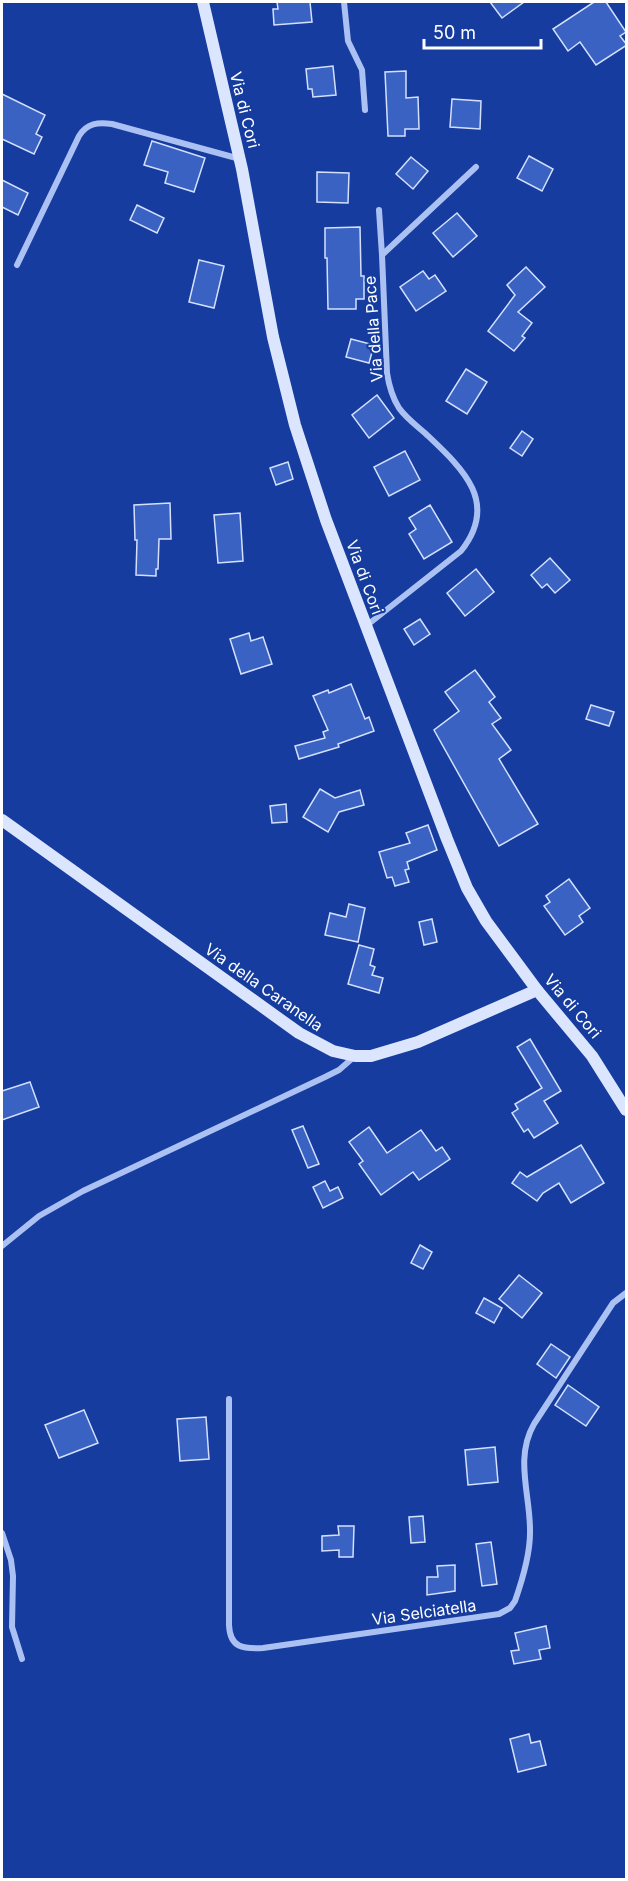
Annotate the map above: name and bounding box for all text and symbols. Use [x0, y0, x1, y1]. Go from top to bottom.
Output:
scale bar [424, 12, 541, 50]
text: 50 m [433, 22, 476, 43]
street label: Via di Cori [226, 70, 264, 150]
street label: Via della Pace [359, 275, 387, 383]
street label: Via di Cori [342, 537, 388, 617]
street label: Via della Caranella [201, 939, 327, 1035]
street label: Via di Cori [540, 970, 606, 1042]
street label: Via Selciatella [371, 1595, 477, 1629]

